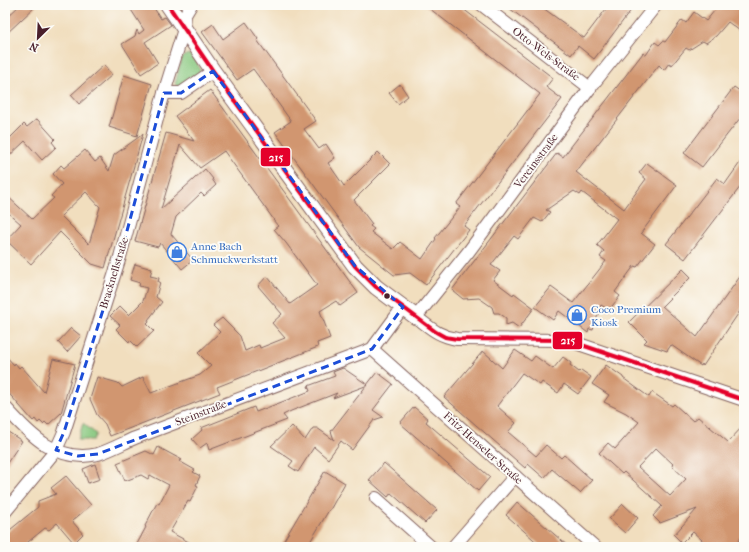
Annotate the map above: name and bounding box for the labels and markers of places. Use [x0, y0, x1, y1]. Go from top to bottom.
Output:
place label: Anne Bach Schmuckwerkstatt [190, 240, 278, 266]
shop icon: Anne Bach Schmuckwerkstatt [166, 241, 188, 263]
unlabelled marker [382, 291, 392, 301]
place label: Coco Premium Kiosk [591, 303, 662, 329]
shop icon: Coco Premium Kiosk [566, 304, 588, 326]

